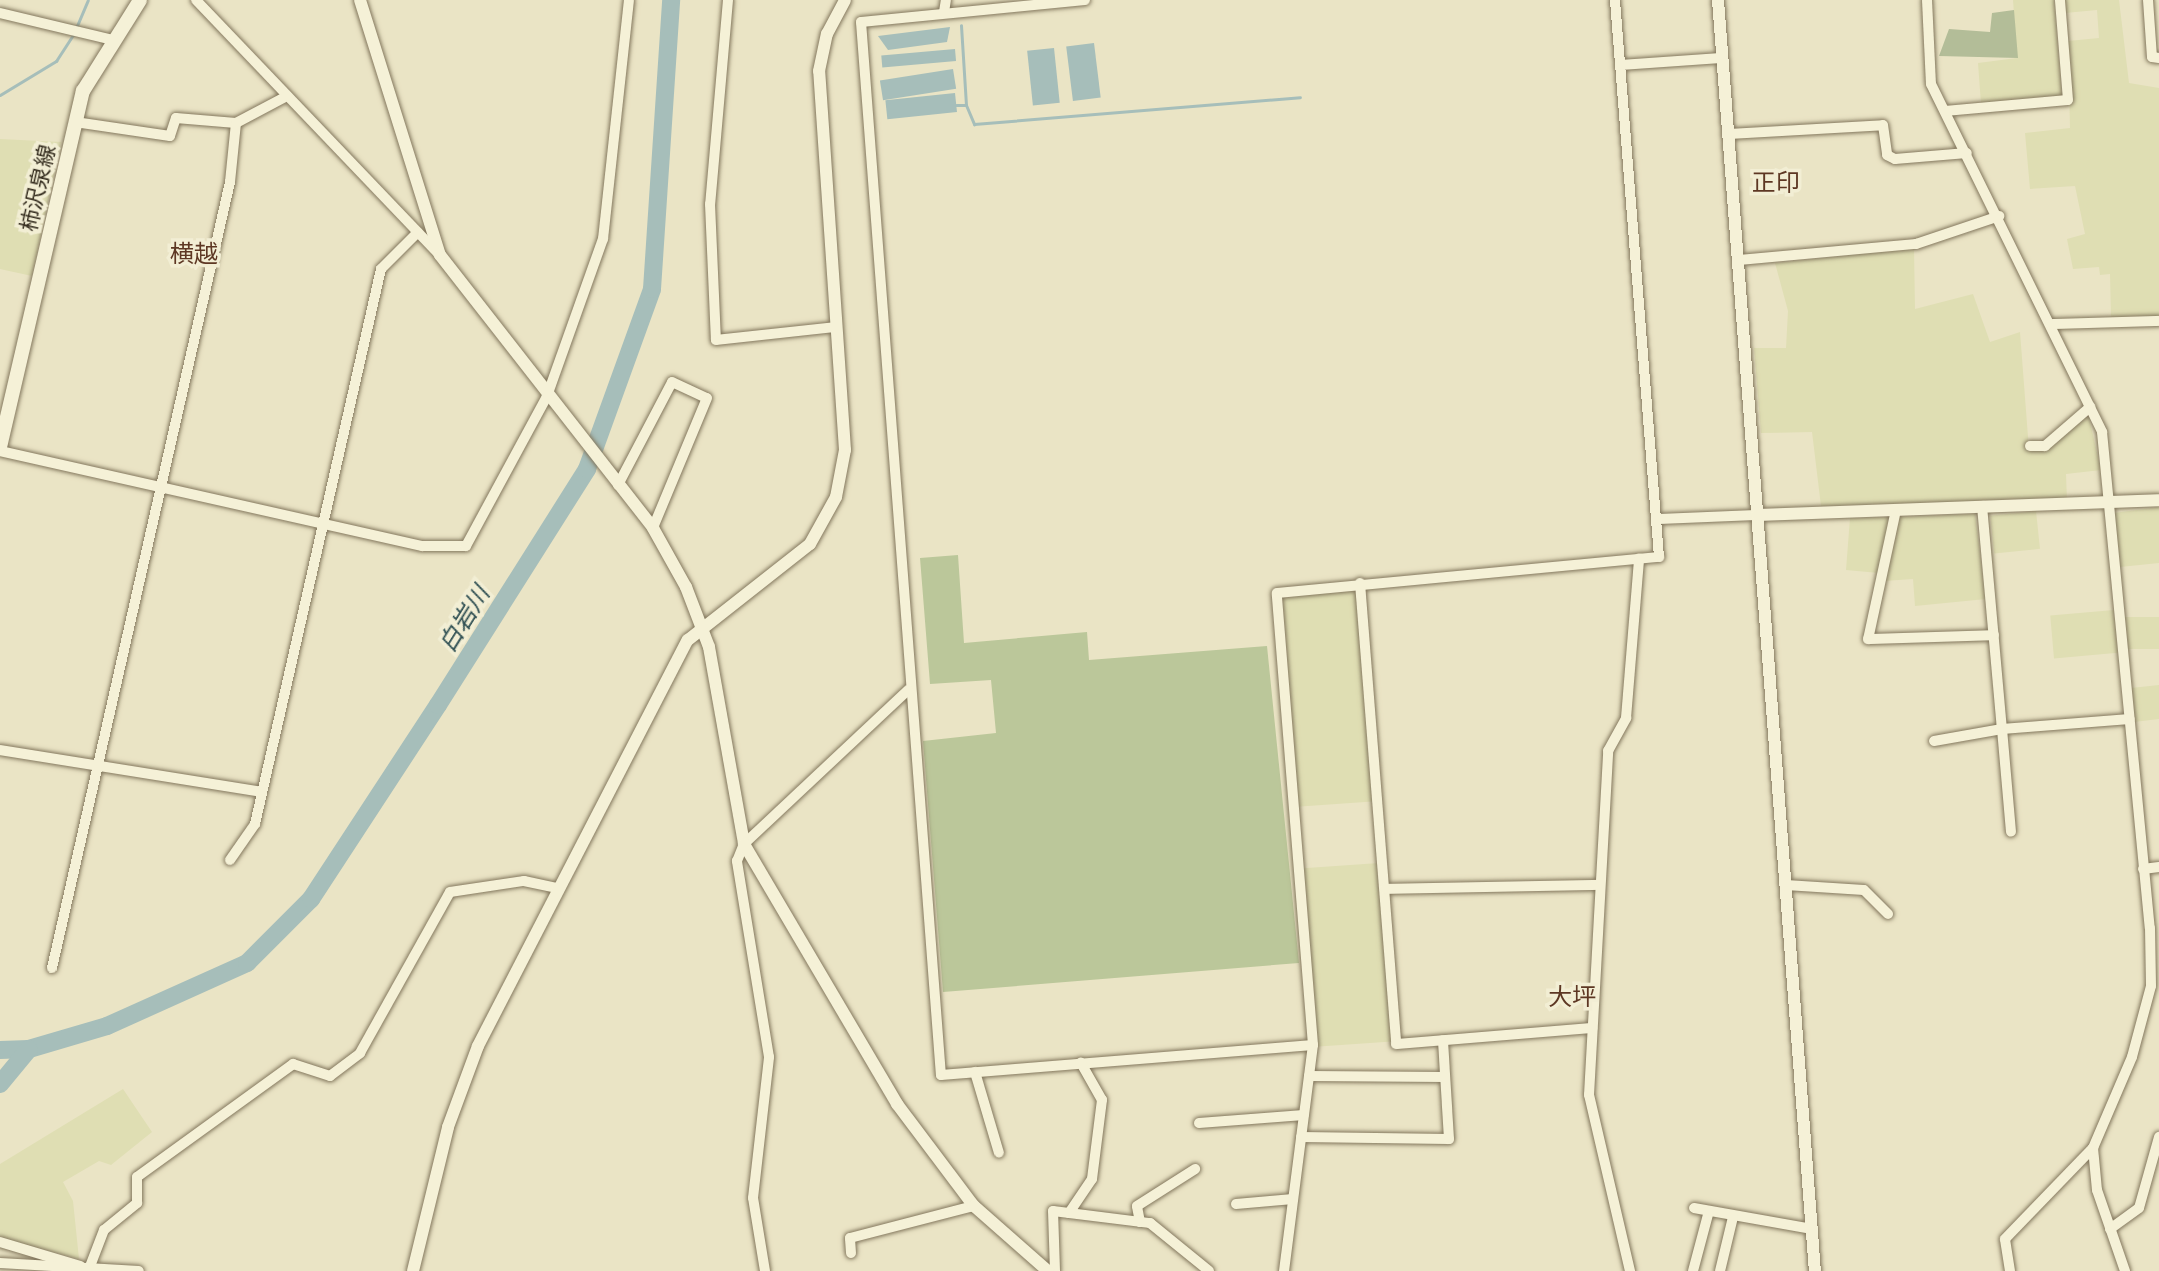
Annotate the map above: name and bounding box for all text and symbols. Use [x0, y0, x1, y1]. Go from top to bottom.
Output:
street label: 柿沢泉線 [14, 142, 60, 234]
district label: 正印 [1752, 169, 1800, 197]
district label: 横越 [170, 240, 218, 268]
water label: 白岩川 [433, 581, 495, 657]
district label: 大坪 [1548, 983, 1596, 1011]

